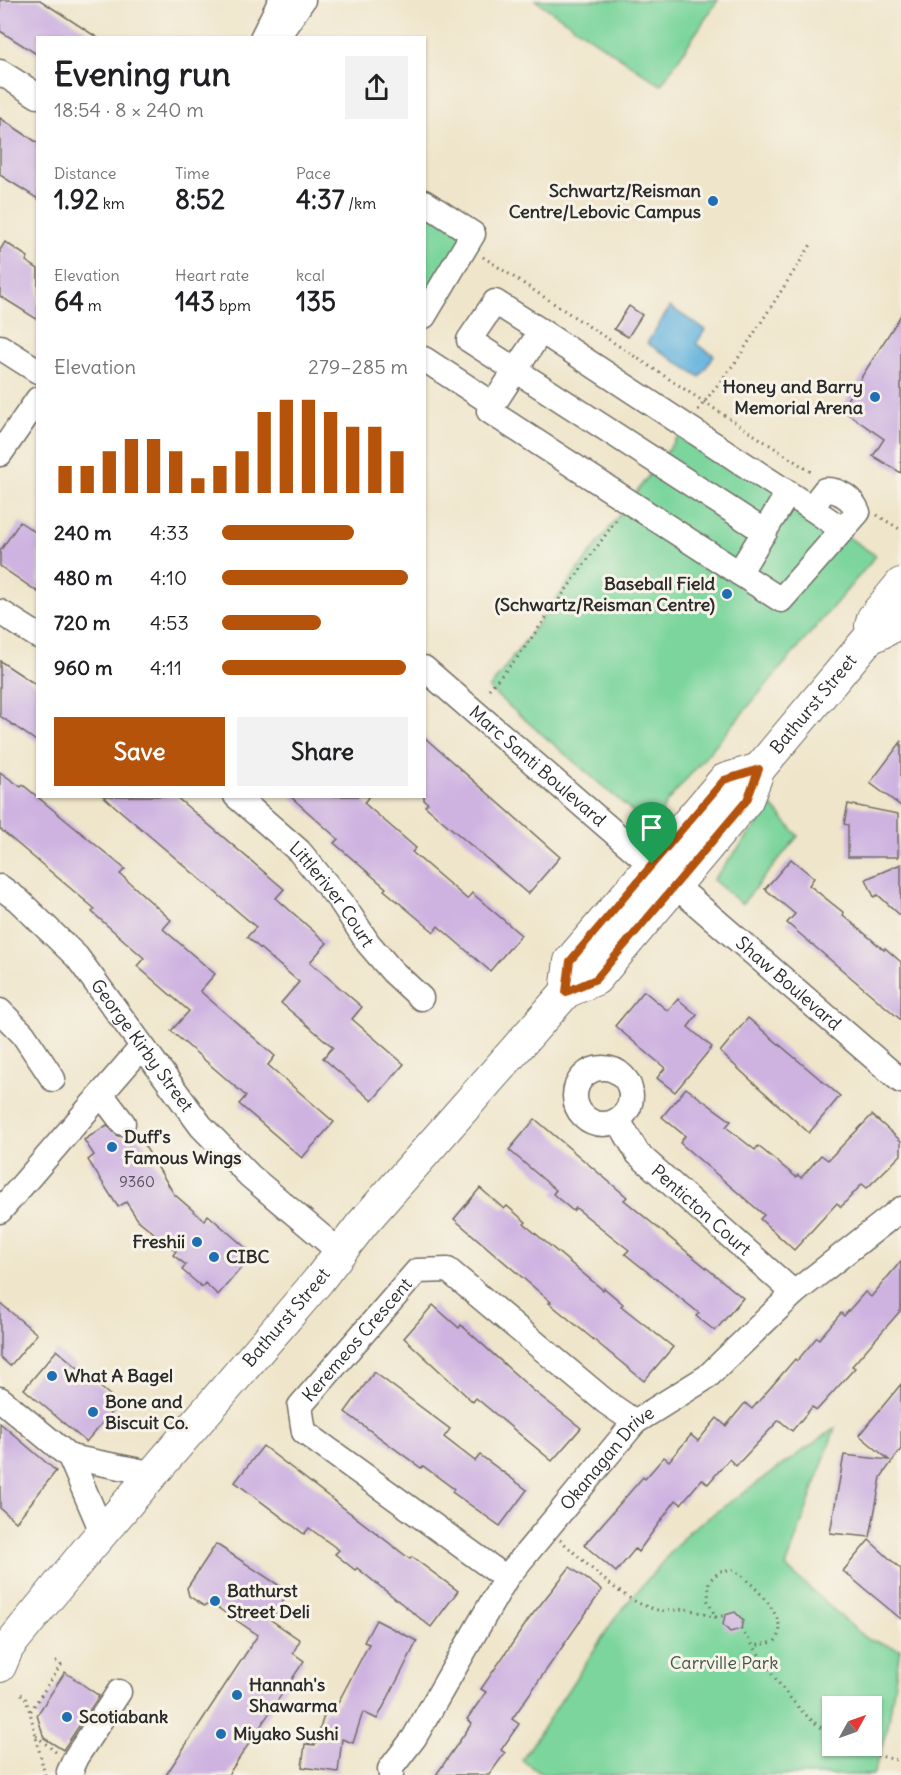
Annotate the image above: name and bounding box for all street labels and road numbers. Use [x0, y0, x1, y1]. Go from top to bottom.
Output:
street label: Bathurst Street [765, 649, 861, 758]
street label: Marc Santi Boulevard [465, 700, 611, 831]
street label: Littleriver Court [285, 836, 380, 951]
street label: Shaw Boulevard [731, 931, 846, 1035]
street label: George Kirby Street [86, 974, 199, 1116]
street label: Penticton Court [647, 1159, 756, 1260]
street label: Bathurst Street [237, 1263, 335, 1371]
street label: Keremeos Crescent [297, 1273, 417, 1406]
street label: Okanagan Drive [555, 1401, 658, 1515]

